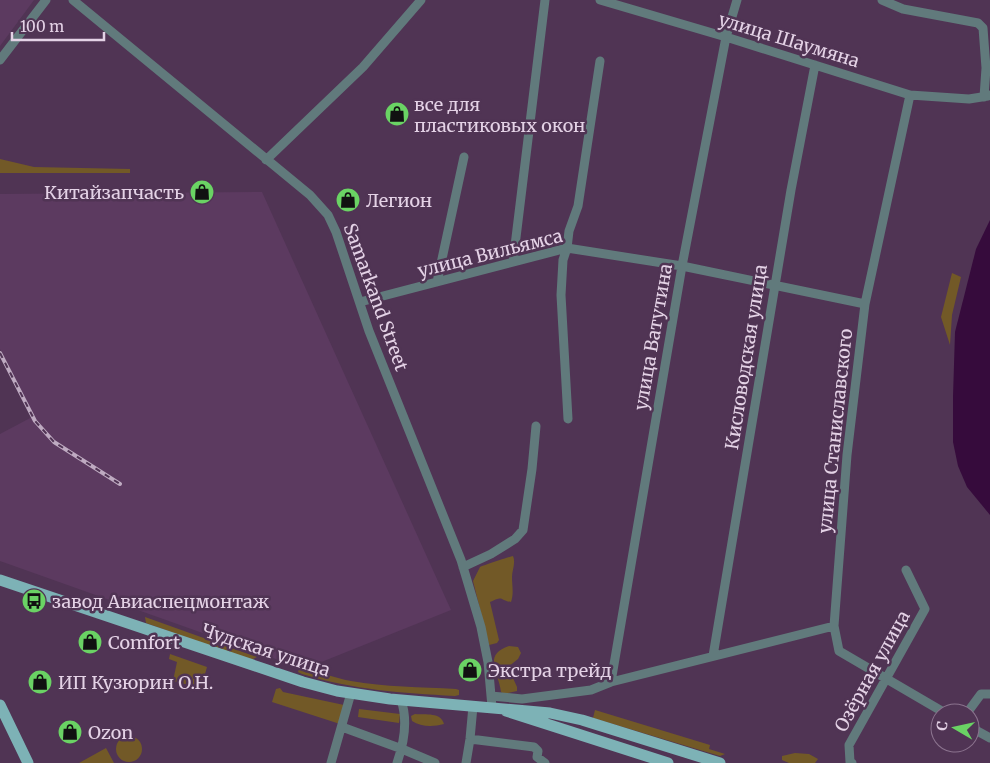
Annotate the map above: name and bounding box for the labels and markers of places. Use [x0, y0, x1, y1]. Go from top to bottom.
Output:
place label: все для пластиковых окон [414, 93, 585, 137]
shop icon: все для пластиковых окон [384, 101, 410, 127]
shop icon: Китайзапчасть [189, 179, 215, 205]
place label: Китайзапчасть [44, 181, 184, 204]
shop icon: Легион [335, 187, 361, 213]
place label: Легион [366, 189, 432, 212]
bus stop icon: завод Авиаспецмонтаж [21, 588, 47, 614]
place label: завод Авиаспецмонтаж [52, 590, 270, 613]
shop icon: Comfort [77, 629, 103, 655]
place label: Comfort [108, 631, 180, 654]
shop icon: Экстра трейд [457, 657, 483, 683]
place label: Экстра трейд [488, 659, 612, 682]
shop icon: ИП Кузюрин О.Н. [27, 669, 53, 695]
place label: ИП Кузюрин О.Н. [58, 671, 213, 694]
shop icon: Ozon [57, 719, 83, 745]
place label: Ozon [88, 721, 133, 744]

